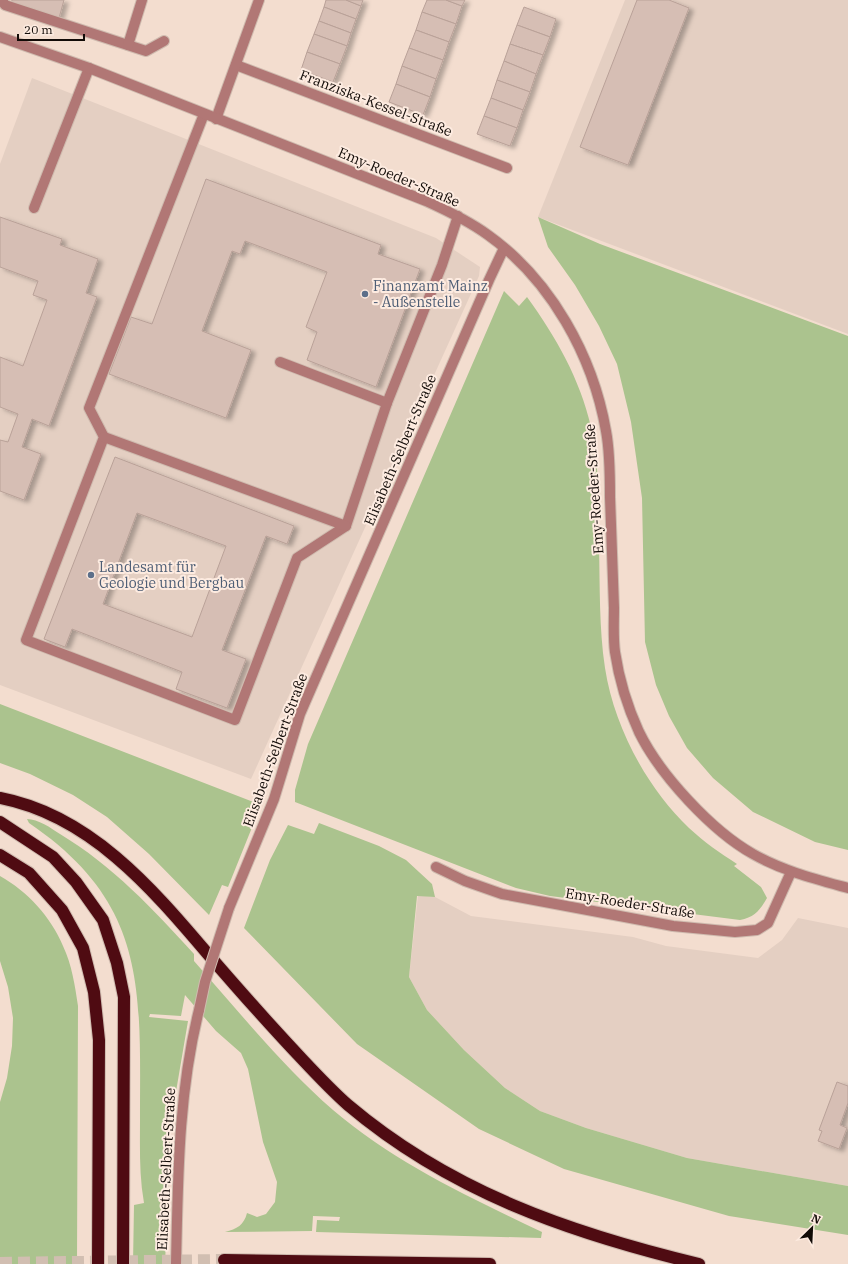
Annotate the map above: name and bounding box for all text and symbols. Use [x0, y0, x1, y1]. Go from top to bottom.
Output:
scale bar [18, 16, 84, 42]
text: 20 m [24, 22, 53, 37]
street label: Franziska-Kessel-Straße [297, 66, 455, 140]
street label: Emy-Roeder-Straße [335, 143, 463, 211]
place label: Finanzamt Mainz - Außenstelle [373, 277, 488, 311]
marker: Finanzamt Mainz - Außenstelle [360, 289, 370, 299]
street label: Elisabeth-Selbert-Straße [360, 372, 440, 528]
street label: Emy-Roeder-Straße [580, 423, 608, 555]
place label: Landesamt für Geologie und Bergbau [99, 558, 245, 592]
marker: Landesamt für Geologie und Bergbau [86, 570, 96, 580]
street label: Elisabeth-Selbert-Straße [239, 671, 311, 829]
street label: Emy-Roeder-Straße [564, 884, 696, 922]
street label: Elisabeth-Selbert-Straße [153, 1087, 179, 1251]
north arrow [792, 1208, 832, 1248]
text: N [809, 1211, 823, 1227]

